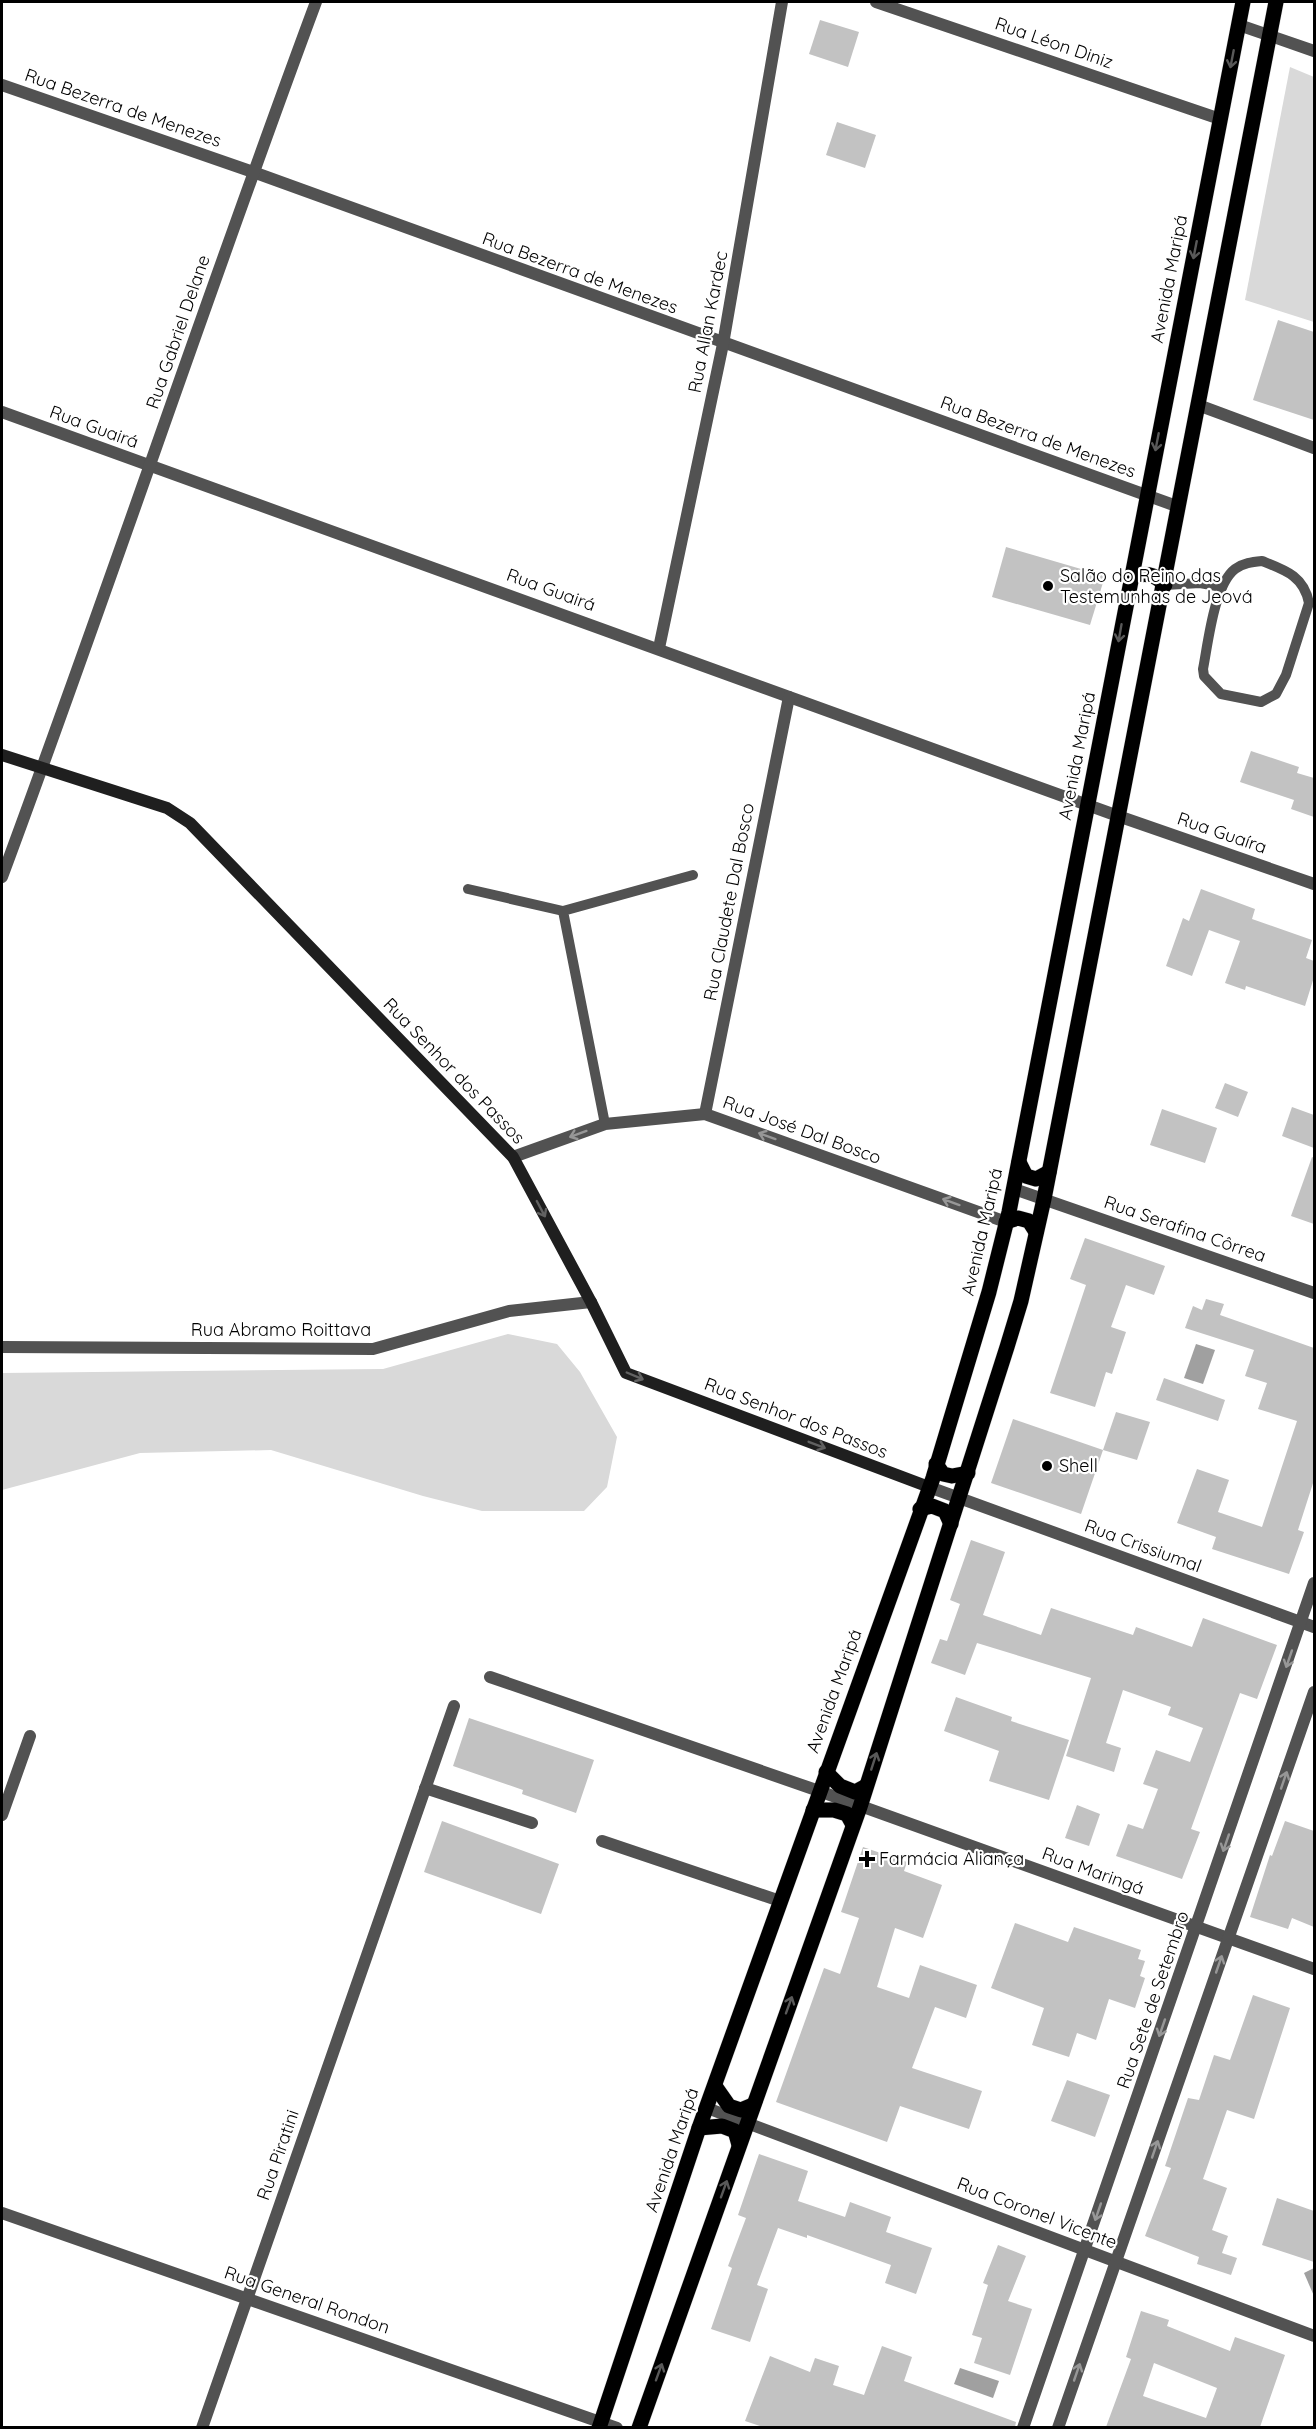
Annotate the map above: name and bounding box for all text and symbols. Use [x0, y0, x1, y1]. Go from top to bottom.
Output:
street label: Rua Léon Diniz [992, 12, 1116, 74]
one-way arrow [1226, 49, 1237, 68]
street label: Rua Bezerra de Menezes [22, 63, 225, 152]
street label: Avenida Maripá [1145, 213, 1192, 345]
street label: Rua Bezerra de Menezes [479, 226, 681, 319]
one-way arrow [1189, 240, 1200, 260]
street label: Rua Allan Kardec [682, 249, 733, 395]
street label: Rua Gabriel Delane [140, 252, 215, 412]
street label: Rua Bezerra de Menezes [937, 390, 1139, 483]
street label: Rua Guairá [47, 400, 142, 453]
one-way arrow [1151, 431, 1162, 451]
street label: Rua Guairá [504, 563, 599, 616]
place label: Salão do Reino das Testemunhas de Jeová [1060, 564, 1253, 608]
marker: Salão do Reino das Testemunhas de Jeová [1041, 579, 1055, 593]
one-way arrow [1114, 623, 1125, 642]
street label: Avenida Maripá [1053, 690, 1100, 822]
street label: Rua Claudete Dal Bosco [698, 801, 759, 1003]
street label: Rua Guaíra [1174, 807, 1270, 859]
street label: Rua Senhor dos Passos [379, 993, 530, 1149]
street label: Rua José Dal Bosco [720, 1090, 884, 1169]
one-way arrow [570, 1129, 588, 1140]
one-way arrow [758, 1130, 777, 1141]
street label: Avenida Maripá [956, 1166, 1007, 1298]
street label: Rua Serafina Côrrea [1101, 1190, 1269, 1267]
one-way arrow [942, 1195, 961, 1206]
one-way arrow [536, 1199, 547, 1217]
street label: Rua Abramo Roittava [191, 1318, 371, 1341]
one-way arrow [626, 1371, 644, 1382]
street label: Rua Senhor dos Passos [701, 1372, 891, 1463]
one-way arrow [808, 1440, 826, 1451]
place label: Shell [1059, 1454, 1098, 1477]
marker: Shell [1040, 1459, 1054, 1473]
street label: Rua Crissiumal [1081, 1514, 1205, 1577]
street label: Avenida Maripá [800, 1626, 867, 1756]
one-way arrow [1282, 1649, 1293, 1668]
one-way arrow [870, 1752, 881, 1771]
one-way arrow [1279, 1771, 1290, 1790]
one-way arrow [1219, 1833, 1230, 1852]
street label: Rua Maringá [1039, 1841, 1147, 1900]
place label: Farmácia Aliança [879, 1847, 1024, 1870]
marker: Farmácia Aliança [860, 1852, 874, 1866]
street label: Rua Sete de Setembro [1111, 1908, 1194, 2092]
one-way arrow [1215, 1956, 1226, 1974]
one-way arrow [785, 1996, 796, 2015]
one-way arrow [1156, 2018, 1167, 2036]
street label: Avenida Maripá [639, 2085, 704, 2215]
street label: Rua Piratini [251, 2106, 304, 2203]
one-way arrow [1151, 2140, 1162, 2158]
street label: Rua Coronel Vicente [954, 2171, 1120, 2254]
one-way arrow [719, 2180, 730, 2198]
one-way arrow [1091, 2202, 1102, 2221]
street label: Rua General Rondon [221, 2260, 393, 2339]
one-way arrow [654, 2363, 665, 2382]
one-way arrow [1073, 2363, 1084, 2382]

